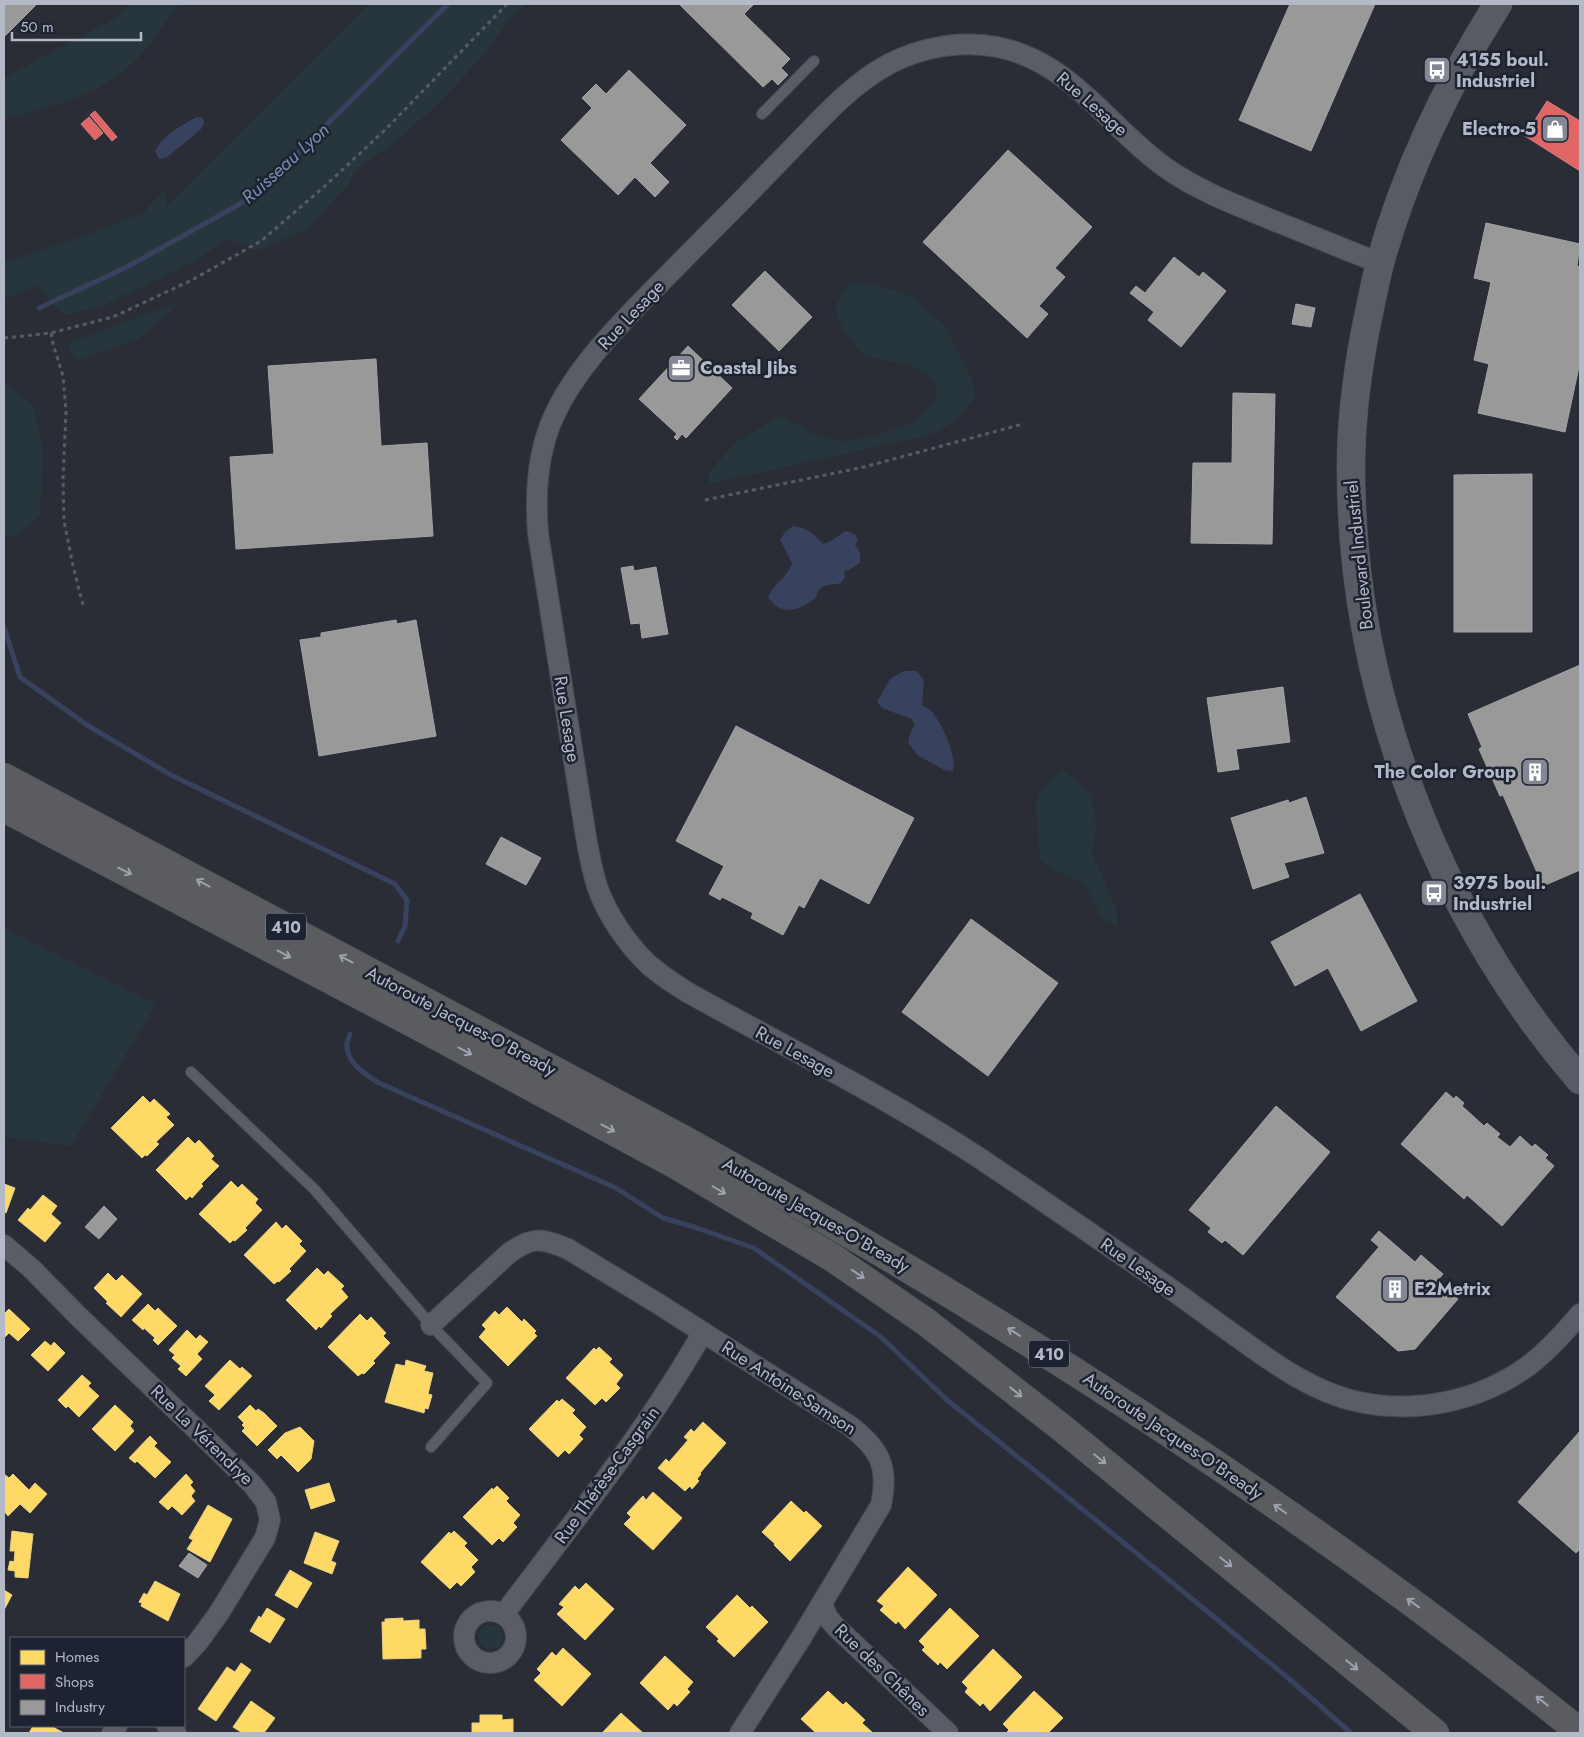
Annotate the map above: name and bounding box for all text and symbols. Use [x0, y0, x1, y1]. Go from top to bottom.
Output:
scale bar [12, 10, 141, 42]
text: 50 m [20, 16, 54, 38]
place label: 4155 boul. Industriel [1456, 47, 1549, 94]
bus stop icon: 4155 boul. Industriel [1422, 55, 1452, 85]
street label: Rue Lesage [1051, 66, 1133, 142]
shop icon: Electro-5 [1540, 114, 1570, 144]
place label: Electro-5 [1462, 116, 1536, 142]
water label: Ruisseau Lyon [235, 117, 335, 210]
street label: Rue Lesage [592, 274, 670, 356]
office icon: Coastal Jibs [666, 353, 696, 383]
place label: Coastal Jibs [700, 355, 797, 381]
street label: Boulevard Industriel [1338, 479, 1380, 631]
street label: Rue Lesage [547, 674, 587, 764]
building icon: The Color Group [1520, 757, 1550, 787]
place label: The Color Group [1375, 759, 1516, 785]
one-way arrow [117, 866, 132, 876]
place label: 3975 boul. Industriel [1453, 870, 1546, 917]
one-way arrow [195, 878, 210, 888]
bus stop icon: 3975 boul. Industriel [1419, 878, 1449, 908]
road number: 410 [266, 914, 306, 940]
one-way arrow [276, 950, 291, 960]
one-way arrow [339, 954, 354, 963]
street label: Autoroute Jacques-O'Bready [361, 960, 561, 1082]
street label: Rue Lesage [751, 1020, 839, 1084]
one-way arrow [458, 1046, 473, 1056]
one-way arrow [601, 1124, 615, 1134]
street label: Autoroute Jacques-O'Bready [718, 1151, 914, 1279]
one-way arrow [711, 1185, 725, 1195]
street label: Rue Lesage [1095, 1231, 1181, 1303]
one-way arrow [850, 1269, 864, 1279]
building icon: E2Metrix [1380, 1274, 1410, 1304]
place label: E2Metrix [1414, 1276, 1491, 1302]
one-way arrow [1007, 1327, 1021, 1337]
street label: Rue Antoine-Samson [717, 1335, 861, 1441]
road number: 410 [1029, 1340, 1069, 1368]
street label: Autoroute Jacques-O'Bready [1078, 1366, 1268, 1506]
street label: Rue La Vérendrye [145, 1379, 259, 1491]
one-way arrow [1009, 1386, 1022, 1397]
street label: Rue Thérèse-Casgrain [548, 1401, 666, 1549]
one-way arrow [1093, 1453, 1106, 1464]
one-way arrow [1273, 1504, 1287, 1514]
one-way arrow [1219, 1556, 1232, 1567]
one-way arrow [1406, 1598, 1420, 1608]
street label: Rue des Chênes [829, 1618, 935, 1722]
legend [10, 1637, 185, 1727]
text: Homes [55, 1646, 99, 1668]
one-way arrow [1345, 1659, 1358, 1670]
text: Shops [55, 1671, 94, 1693]
text: Industry [55, 1696, 105, 1718]
one-way arrow [1536, 1696, 1549, 1707]

